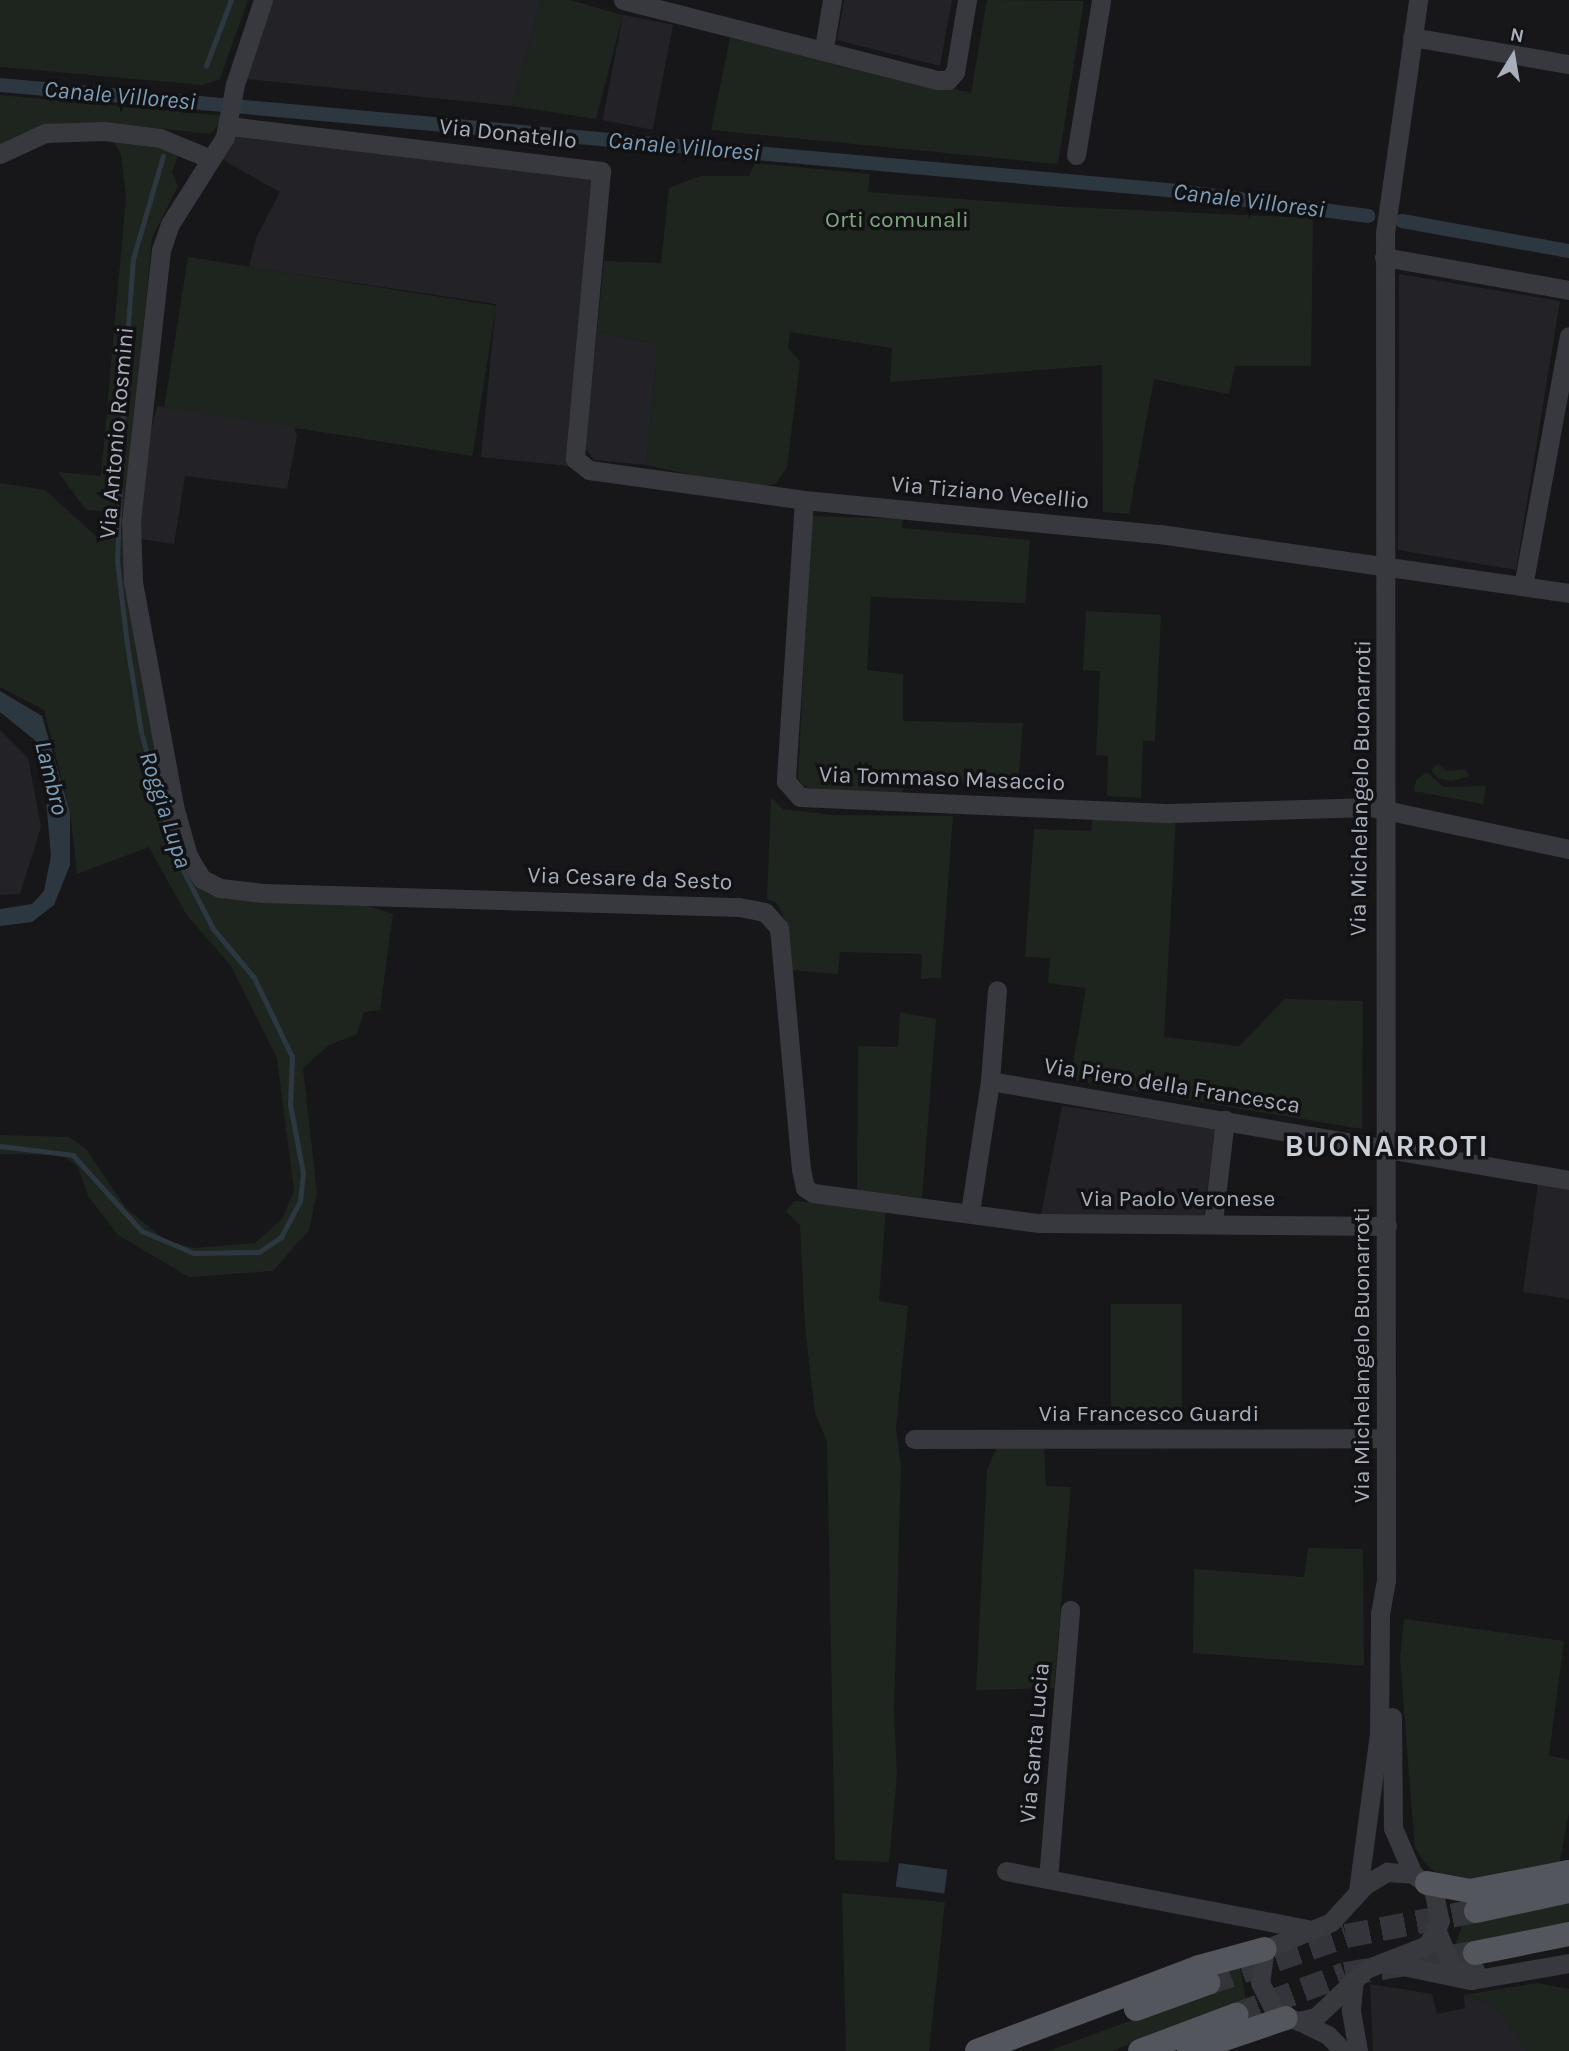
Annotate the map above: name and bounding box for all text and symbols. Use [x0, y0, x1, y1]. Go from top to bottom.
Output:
north arrow [1478, 21, 1548, 91]
text: N [1508, 23, 1526, 47]
water label: Canale Villoresi [43, 75, 197, 117]
street label: Via Donatello [438, 113, 578, 155]
water label: Canale Villoresi [607, 126, 761, 168]
water label: Canale Villoresi [1172, 177, 1326, 225]
park label: Orti comunali [825, 206, 969, 234]
street label: Via Antonio Rosmini [94, 326, 140, 540]
street label: Via Tiziano Vecellio [890, 471, 1090, 515]
street label: Via Michelangelo Buonarroti [1345, 640, 1377, 936]
water label: Lambro [28, 738, 74, 818]
water label: Roggia Lupa [133, 748, 197, 872]
street label: Via Tommaso Masaccio [819, 761, 1065, 797]
street label: Via Cesare da Sesto [527, 862, 733, 896]
street label: Via Piero della Francesca [1042, 1052, 1302, 1120]
district label: BUONARROTI [1286, 1128, 1488, 1164]
street label: Via Paolo Veronese [1081, 1185, 1275, 1213]
street label: Via Michelangelo Buonarroti [1348, 1207, 1376, 1503]
street label: Via Francesco Guardi [1039, 1400, 1259, 1428]
street label: Via Santa Lucia [1014, 1662, 1056, 1824]

